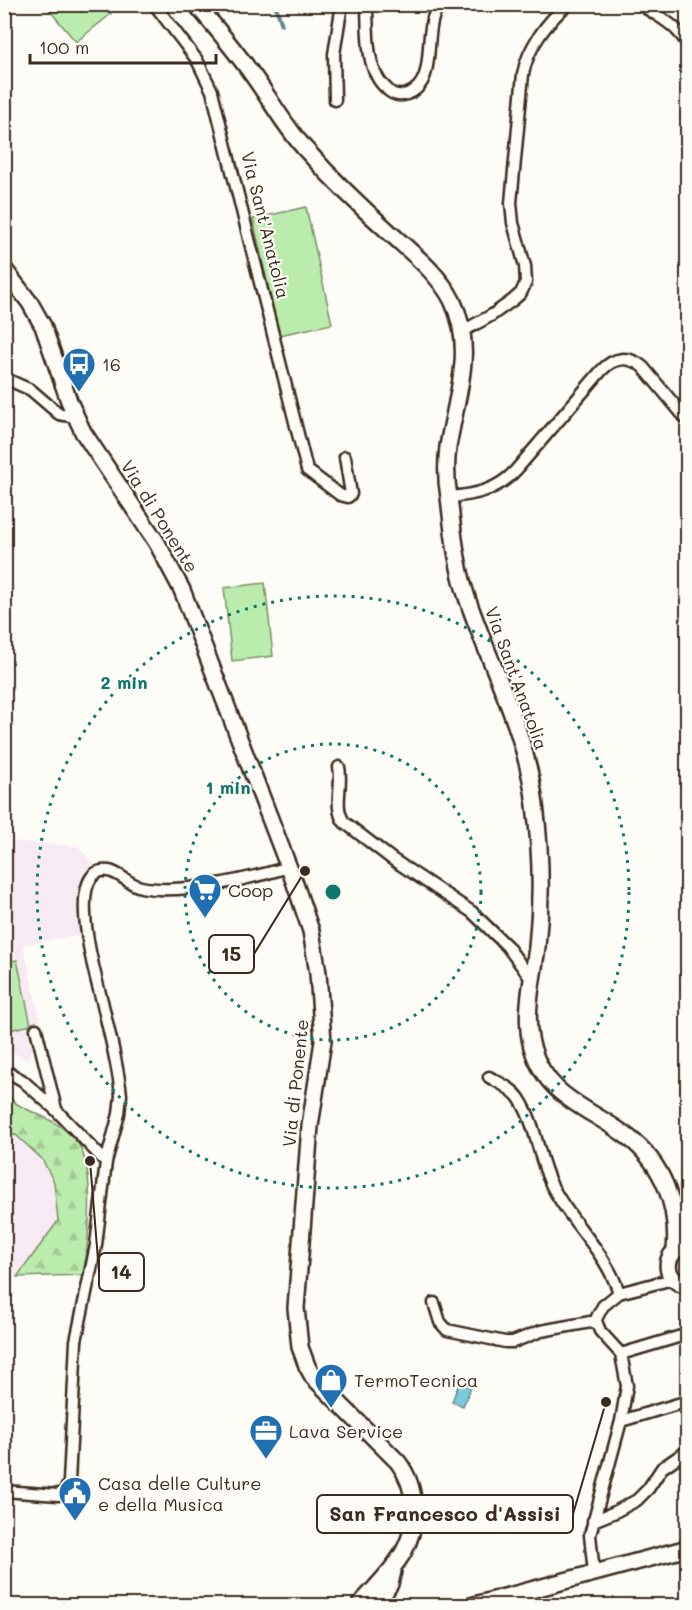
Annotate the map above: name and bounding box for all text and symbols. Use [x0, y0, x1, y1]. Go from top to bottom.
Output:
scale bar [30, 27, 216, 65]
text: 100 m [39, 35, 89, 59]
street label: Via Sant'Anatolia [236, 149, 296, 301]
bus stop icon: 16 [61, 346, 97, 393]
place label: 16 [102, 352, 121, 376]
street label: Via di Ponente [116, 455, 204, 577]
street label: Via Sant'Anatolia [480, 603, 554, 753]
text: 2 min [100, 670, 148, 694]
text: 1 min [205, 775, 251, 799]
supermarket icon: Coop [187, 872, 223, 919]
place label: Coop [228, 878, 273, 902]
centre of rings [323, 882, 343, 902]
callout: 15 [209, 935, 254, 973]
text: 15 [221, 940, 241, 966]
street label: Via di Ponente [276, 1018, 314, 1148]
callout: 14 [99, 1253, 144, 1291]
text: 14 [110, 1258, 132, 1284]
shop icon: TermoTecnica [313, 1362, 349, 1409]
place label: TermoTecnica [354, 1368, 478, 1392]
office icon: Lava Service [248, 1413, 284, 1460]
place label: Lava Service [289, 1419, 403, 1443]
place label: Casa delle Culture e della Musica [98, 1471, 261, 1516]
public building icon: Casa delle Culture e della Musica [57, 1475, 93, 1522]
callout: San Francesco d'Assisi [317, 1495, 573, 1533]
text: San Francesco d'Assisi [329, 1500, 561, 1526]

